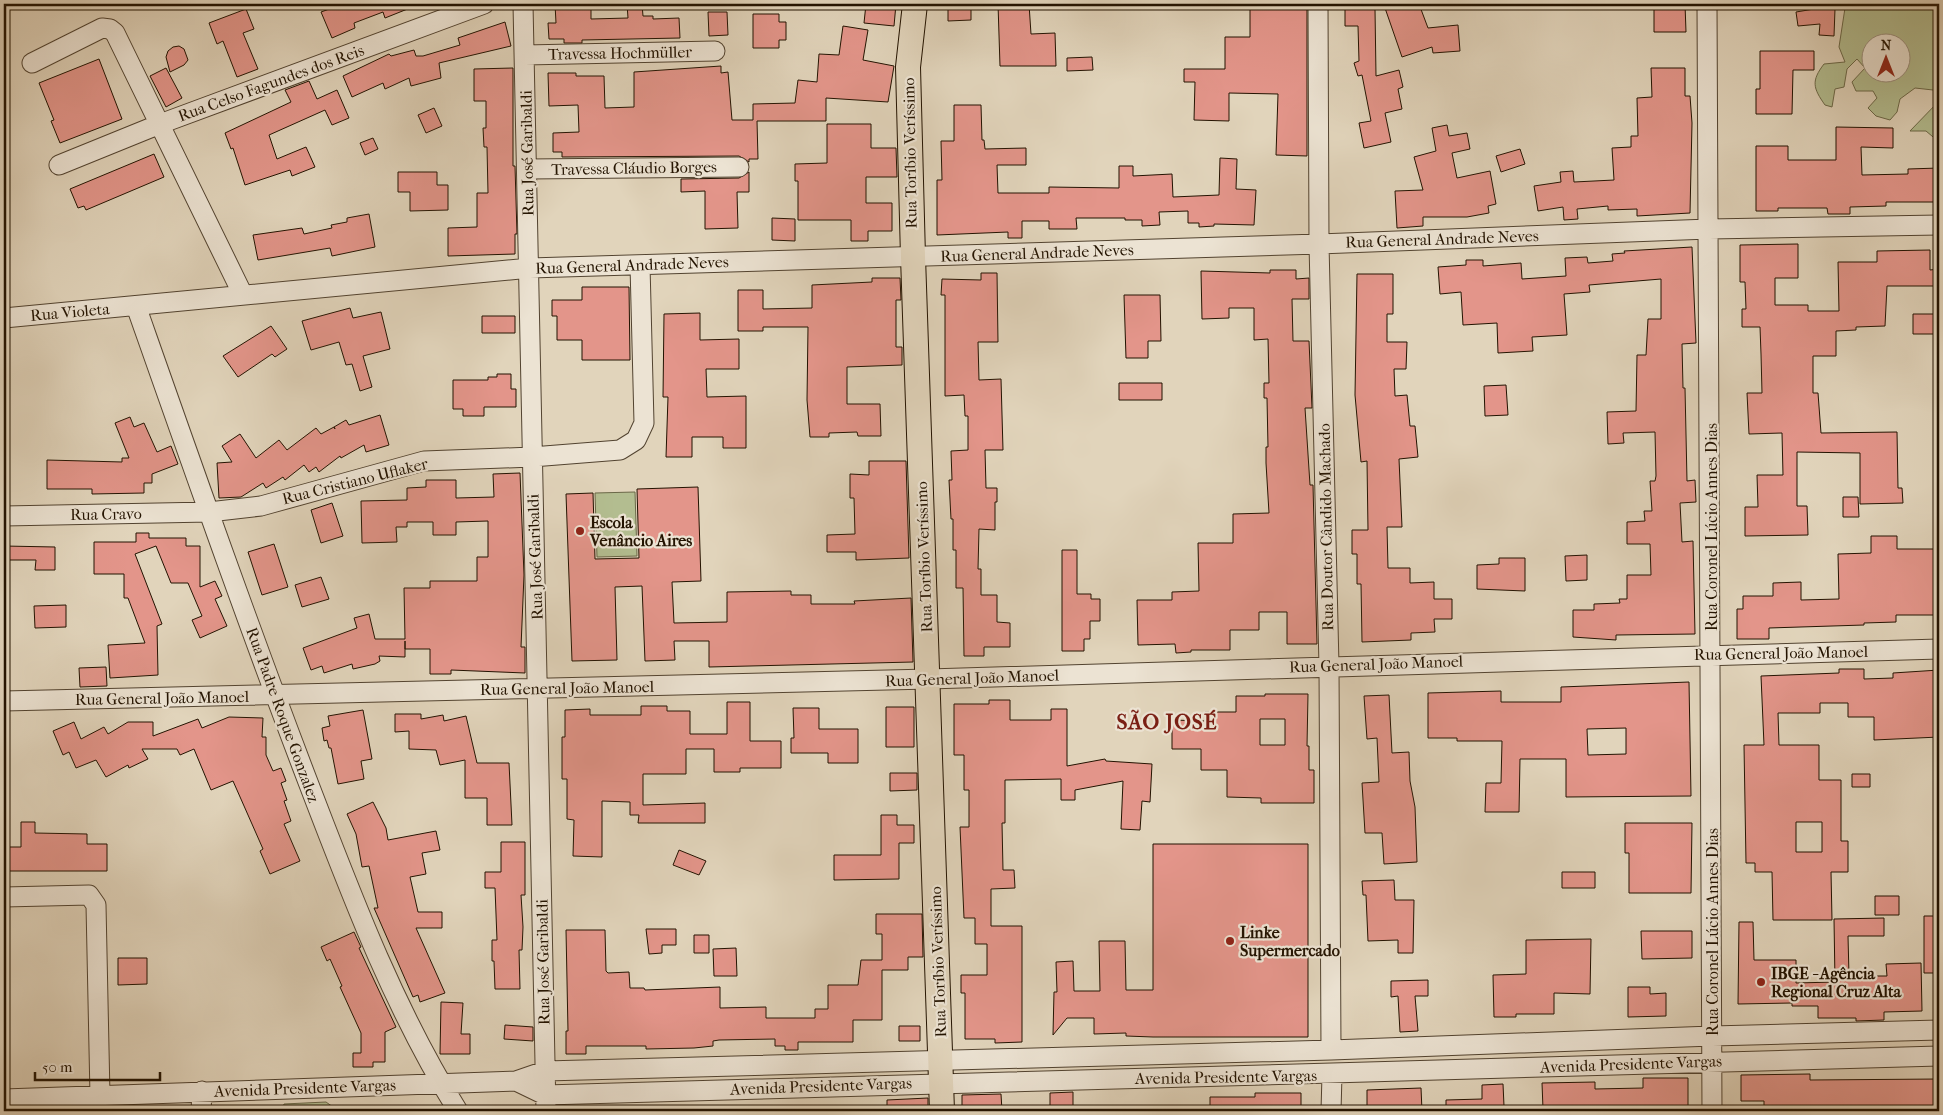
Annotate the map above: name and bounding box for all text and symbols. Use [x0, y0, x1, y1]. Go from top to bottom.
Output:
north arrow [1860, 32, 1910, 82]
text: N [1881, 37, 1892, 54]
street label: Rua Celso Fagundes dos Reis [175, 40, 367, 126]
street label: Travessa Hochmüller [548, 42, 692, 64]
street label: Rua Toríbio Veríssimo [899, 77, 921, 229]
street label: Rua José Garibaldi [516, 90, 538, 216]
street label: Travessa Cláudio Borges [551, 157, 717, 179]
street label: Rua General Andrade Neves [1345, 226, 1539, 252]
street label: Rua General Andrade Neves [940, 240, 1134, 266]
street label: Rua General Andrade Neves [535, 252, 729, 278]
street label: Rua Violeta [30, 299, 111, 325]
street label: Rua Doutor Cândido Machado [1315, 423, 1337, 631]
street label: Rua Coronel Lúcio Annes Dias [1702, 423, 1721, 631]
street label: Rua Cristiano Uflaker [280, 454, 430, 508]
street label: Rua Toríbio Veríssimo [912, 481, 936, 633]
street label: Rua José Garibaldi [523, 493, 547, 620]
street label: Rua Cravo [70, 504, 142, 524]
place label: Escola Venâncio Aires [589, 513, 692, 550]
marker: Escola Venâncio Aires [574, 525, 586, 537]
street label: Rua Padre Roque Gonzalez [242, 625, 324, 805]
street label: Rua General João Manoel [1694, 642, 1869, 664]
street label: Rua General João Manoel [1289, 651, 1464, 677]
street label: Rua General João Manoel [885, 665, 1060, 691]
street label: Rua General João Manoel [480, 677, 655, 699]
street label: Rua General João Manoel [75, 687, 250, 709]
district label: SÃO JOSÉ [1116, 709, 1218, 734]
street label: Rua Coronel Lúcio Annes Dias [1703, 828, 1722, 1036]
street label: Rua Toríbio Veríssimo [926, 886, 950, 1038]
street label: Rua José Garibaldi [532, 899, 554, 1025]
place label: Linke Supermercado [1240, 923, 1340, 961]
marker: Linke Supermercado [1224, 935, 1236, 947]
place label: IBGE - Agência Regional Cruz Alta [1771, 964, 1902, 1002]
marker: IBGE - Agência Regional Cruz Alta [1755, 976, 1767, 988]
scale bar [35, 1050, 160, 1082]
street label: Avenida Presidente Vargas [1539, 1051, 1722, 1077]
text: 50 m [42, 1058, 73, 1076]
street label: Avenida Presidente Vargas [1134, 1066, 1317, 1088]
street label: Avenida Presidente Vargas [729, 1073, 912, 1099]
street label: Avenida Presidente Vargas [213, 1075, 396, 1101]

